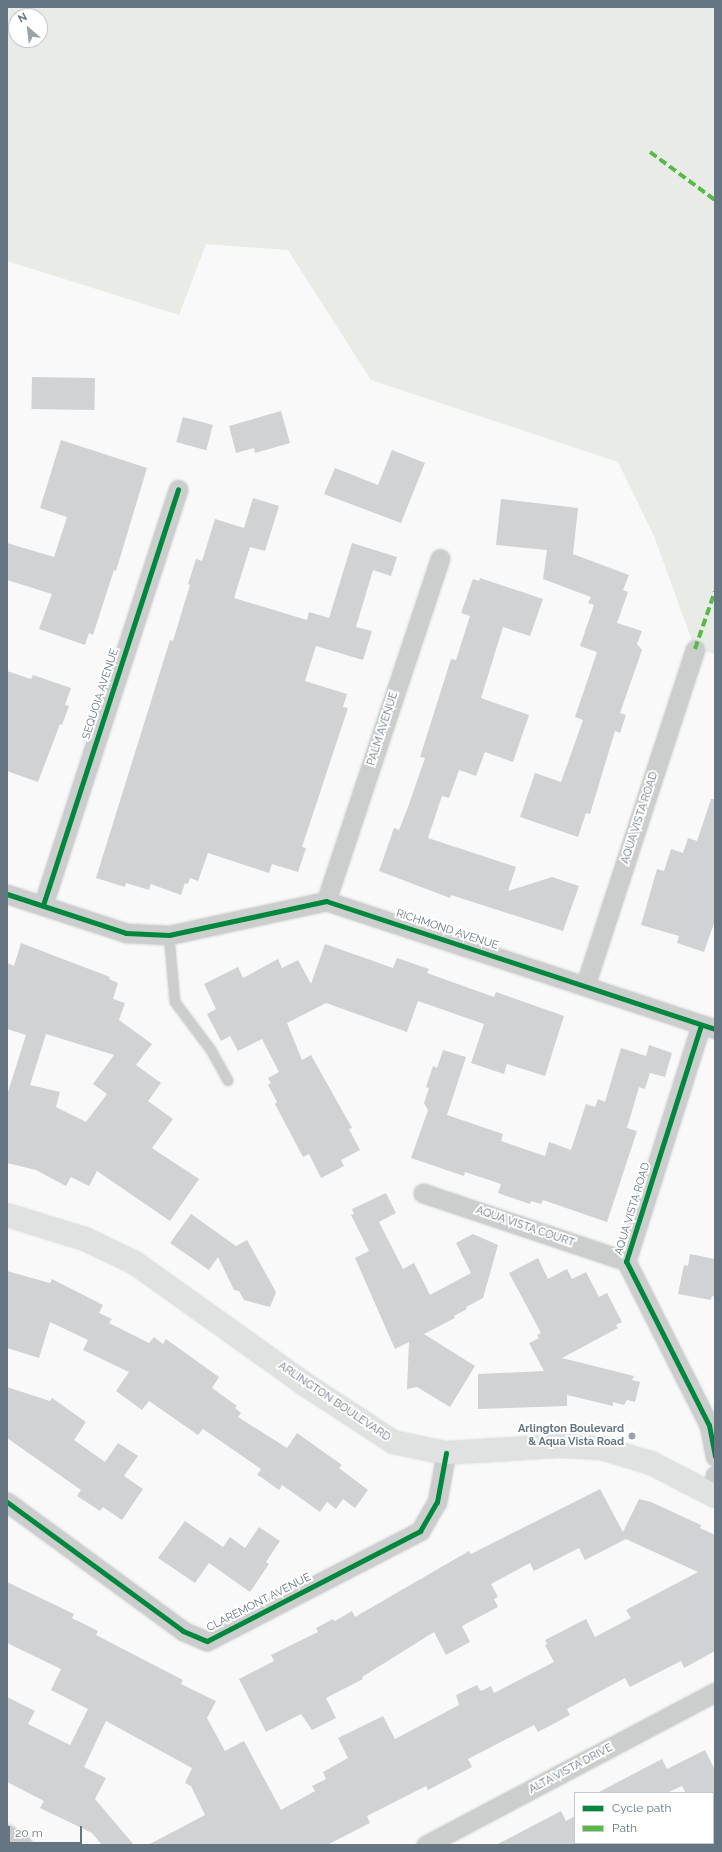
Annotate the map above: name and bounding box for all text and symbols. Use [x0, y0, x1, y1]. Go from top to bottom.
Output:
north arrow [8, 8, 48, 48]
text: N [16, 10, 29, 26]
street label: SEQUOIA AVENUE [80, 647, 122, 741]
street label: PALM AVENUE [365, 690, 401, 768]
street label: AQUA VISTA ROAD [619, 770, 661, 866]
street label: RICHMOND AVENUE [394, 907, 500, 953]
street label: AQUA VISTA ROAD [612, 1161, 654, 1257]
street label: AQUA VISTA COURT [473, 1204, 577, 1250]
street label: ARLINGTON BOULEVARD [275, 1360, 393, 1444]
place label: Arlington Boulevard & Aqua Vista Road [518, 1423, 624, 1449]
marker: Arlington Boulevard & Aqua Vista Road [627, 1431, 637, 1441]
street label: CLAREMONT AVENUE [204, 1571, 314, 1635]
street label: ALTA VISTA DRIVE [526, 1741, 616, 1797]
legend [574, 1792, 714, 1844]
text: Cycle path [612, 1801, 671, 1815]
scale bar [10, 1818, 84, 1844]
text: Path [612, 1821, 637, 1835]
text: 20 m [15, 1826, 43, 1840]

